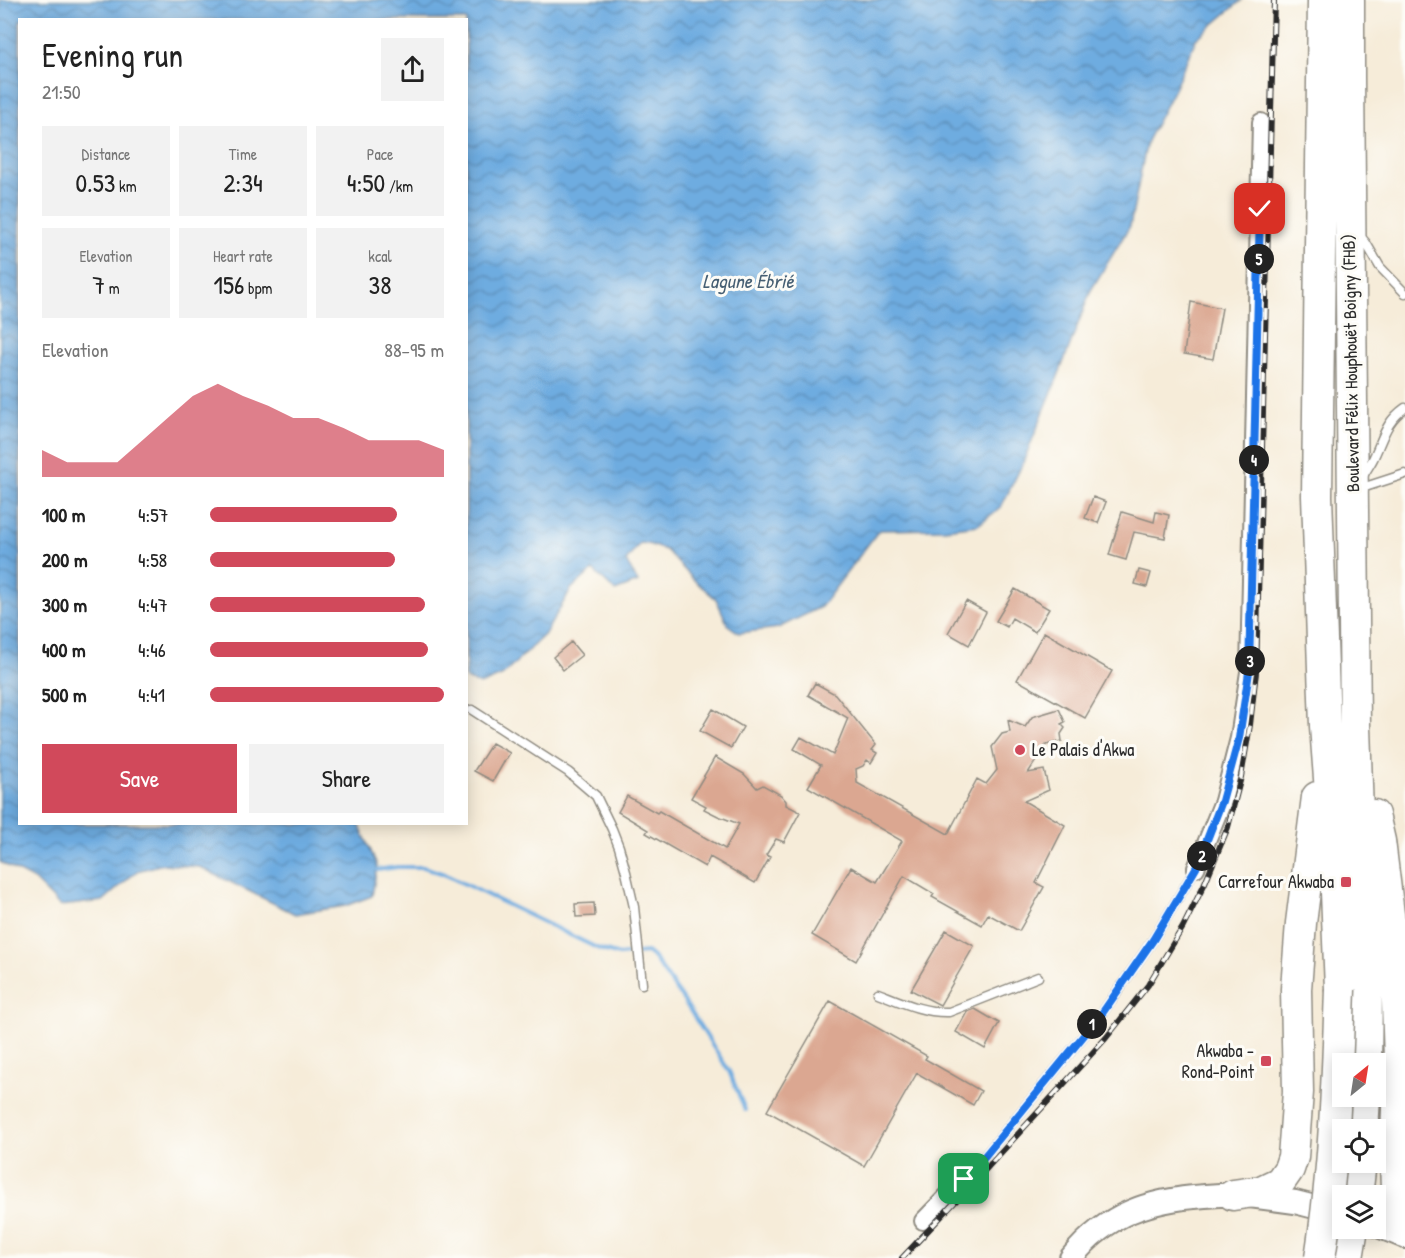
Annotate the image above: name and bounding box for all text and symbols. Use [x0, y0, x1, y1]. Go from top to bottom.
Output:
text: Evening run [42, 33, 183, 77]
button: share [381, 38, 444, 101]
text: 21:50 [42, 78, 81, 105]
text: Distance [82, 143, 130, 165]
text: Time [229, 143, 257, 165]
text: Pace [367, 143, 393, 165]
text: 0.53 [75, 165, 115, 200]
text: 2:34 [223, 165, 263, 200]
text: 4:50 [347, 165, 385, 200]
text: km [115, 175, 137, 197]
text: /km [385, 175, 413, 197]
pin [1234, 183, 1285, 234]
icon: check [1243, 192, 1276, 225]
street label: Boulevard Félix Houphouët Boigny (FHB) [1336, 234, 1365, 492]
pin: 5 [1244, 244, 1274, 274]
text: Elevation [79, 245, 133, 267]
text: Heart rate [213, 245, 273, 267]
text: kcal [368, 245, 392, 267]
text: 5 [1256, 248, 1262, 270]
text: 7 [92, 267, 105, 302]
text: 156 [214, 267, 244, 302]
text: 38 [369, 267, 391, 302]
water label: Lagune Ébrié [703, 267, 795, 295]
text: m [105, 277, 120, 299]
text: bpm [244, 277, 272, 299]
text: Elevation [42, 336, 108, 363]
text: 88–95 m [384, 336, 444, 363]
pin: 4 [1239, 445, 1269, 475]
text: 4 [1251, 449, 1257, 471]
text: 100 m [42, 501, 85, 528]
text: 4:57 [138, 501, 169, 528]
text: 200 m [42, 546, 87, 573]
text: 4:58 [138, 546, 167, 573]
text: 300 m [42, 591, 87, 618]
text: 4:47 [138, 591, 168, 618]
text: 400 m [42, 636, 86, 663]
text: 4:46 [138, 636, 166, 663]
pin: 3 [1235, 646, 1265, 676]
text: 3 [1246, 650, 1254, 672]
text: 500 m [42, 681, 87, 708]
text: 4:41 [138, 681, 165, 708]
place label: Le Palais d'Akwa [1032, 737, 1134, 762]
marker: Le Palais d'Akwa [1013, 743, 1027, 757]
button: Save [42, 744, 237, 813]
button: Share [249, 744, 444, 813]
pin: 2 [1187, 841, 1217, 871]
text: 2 [1198, 845, 1206, 867]
place label: Carrefour Akwaba [1218, 869, 1334, 894]
marker: Carrefour Akwaba [1339, 875, 1353, 889]
pin: 1 [1077, 1009, 1107, 1039]
text: 1 [1089, 1013, 1095, 1035]
place label: Akwaba - Rond-Point [1182, 1038, 1255, 1084]
north arrow [1332, 1053, 1386, 1107]
map controls [1332, 1053, 1386, 1239]
marker: Akwaba - Rond-Point [1259, 1054, 1273, 1068]
button: locate [1332, 1119, 1386, 1173]
pin [938, 1153, 989, 1204]
icon: arrive [947, 1162, 980, 1195]
button: layers [1332, 1185, 1386, 1239]

